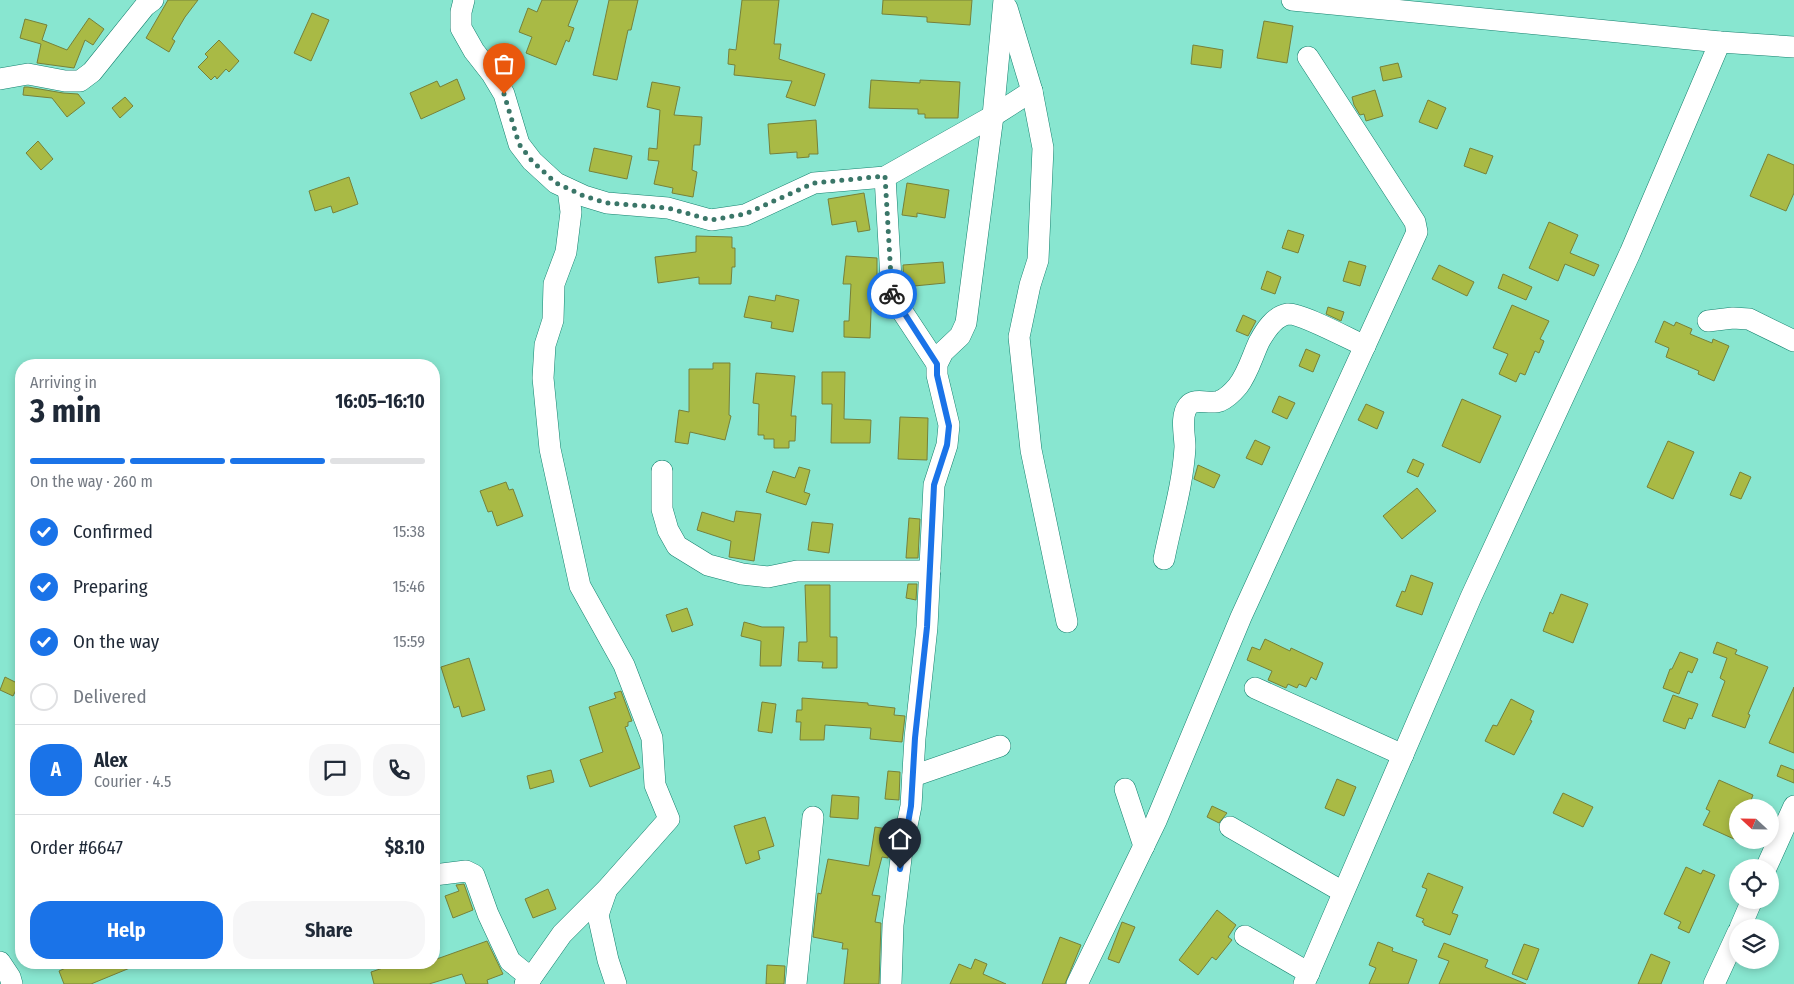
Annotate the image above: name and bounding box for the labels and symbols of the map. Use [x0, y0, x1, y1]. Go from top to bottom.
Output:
pin [483, 43, 525, 94]
courier [867, 269, 917, 319]
north arrow [1729, 799, 1779, 849]
pin [879, 818, 921, 869]

